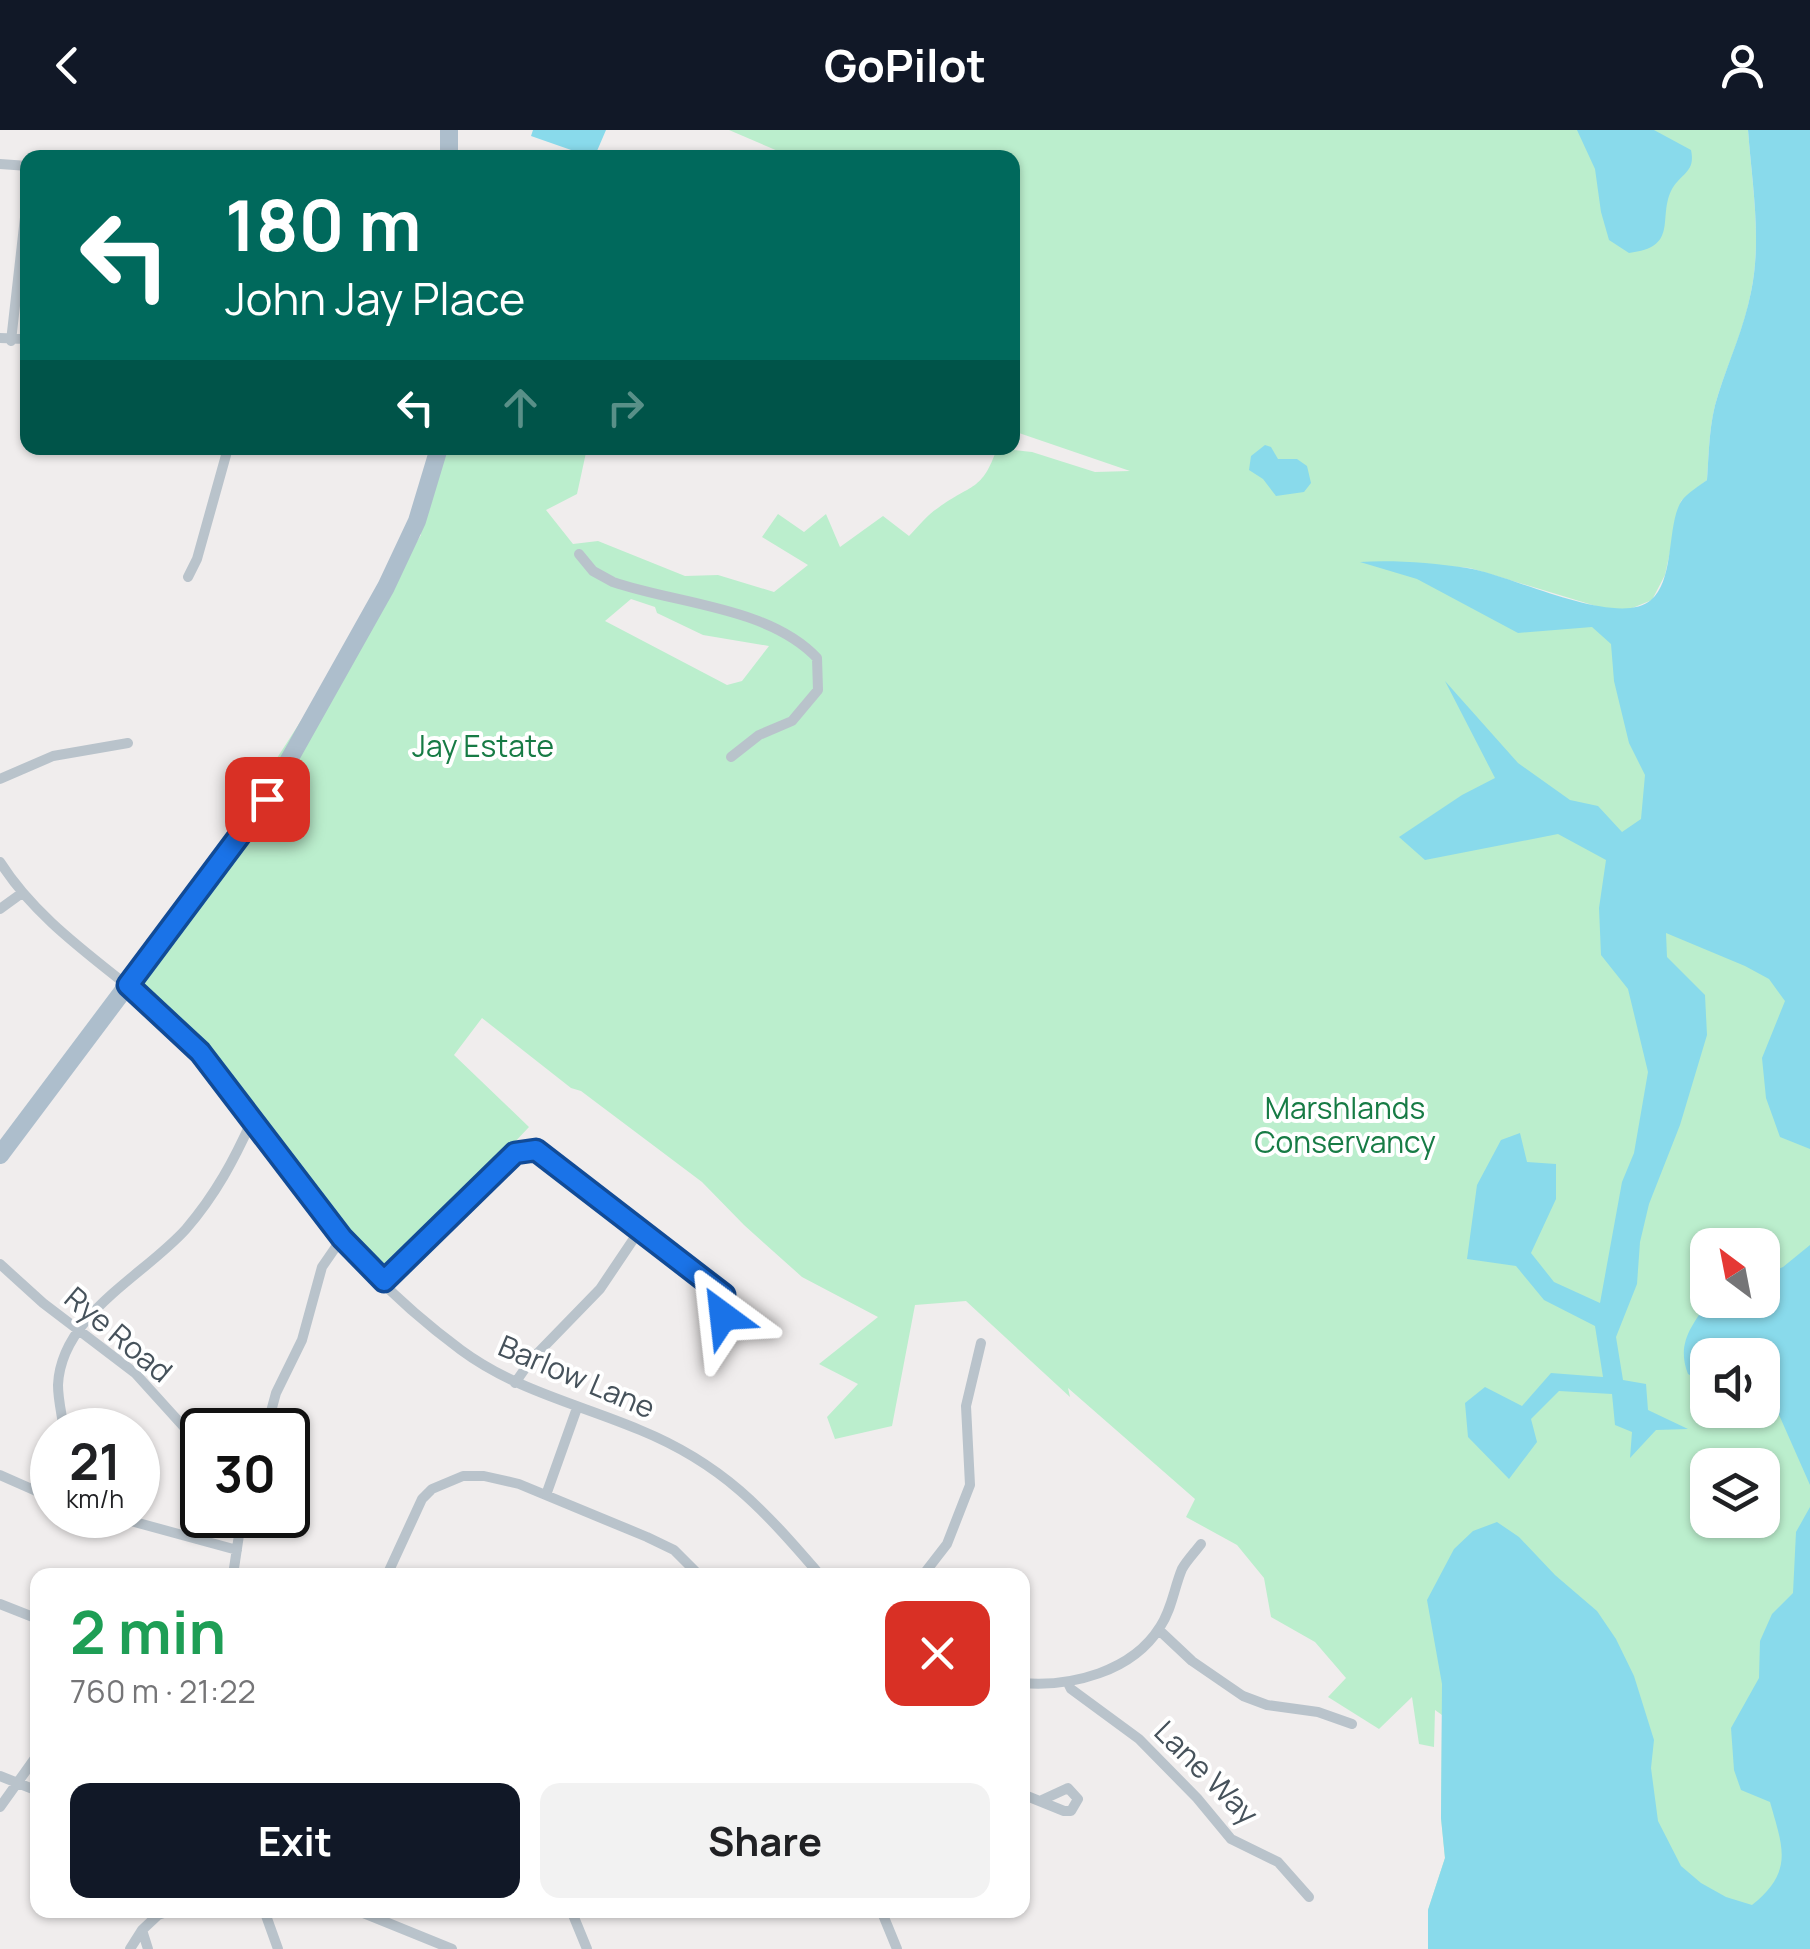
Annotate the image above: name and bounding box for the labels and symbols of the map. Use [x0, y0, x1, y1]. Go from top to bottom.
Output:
park label: Jay Estate [412, 725, 554, 766]
pin [225, 757, 310, 842]
park label: Marshlands Conservancy [1254, 1087, 1436, 1162]
north arrow [1690, 1228, 1780, 1318]
position arrow [671, 1264, 775, 1368]
street label: Rye Road [56, 1277, 182, 1391]
street label: Barlow Lane [492, 1325, 662, 1427]
speed limit sign: 30 [180, 1408, 310, 1538]
street label: Lane Way [1146, 1711, 1268, 1833]

